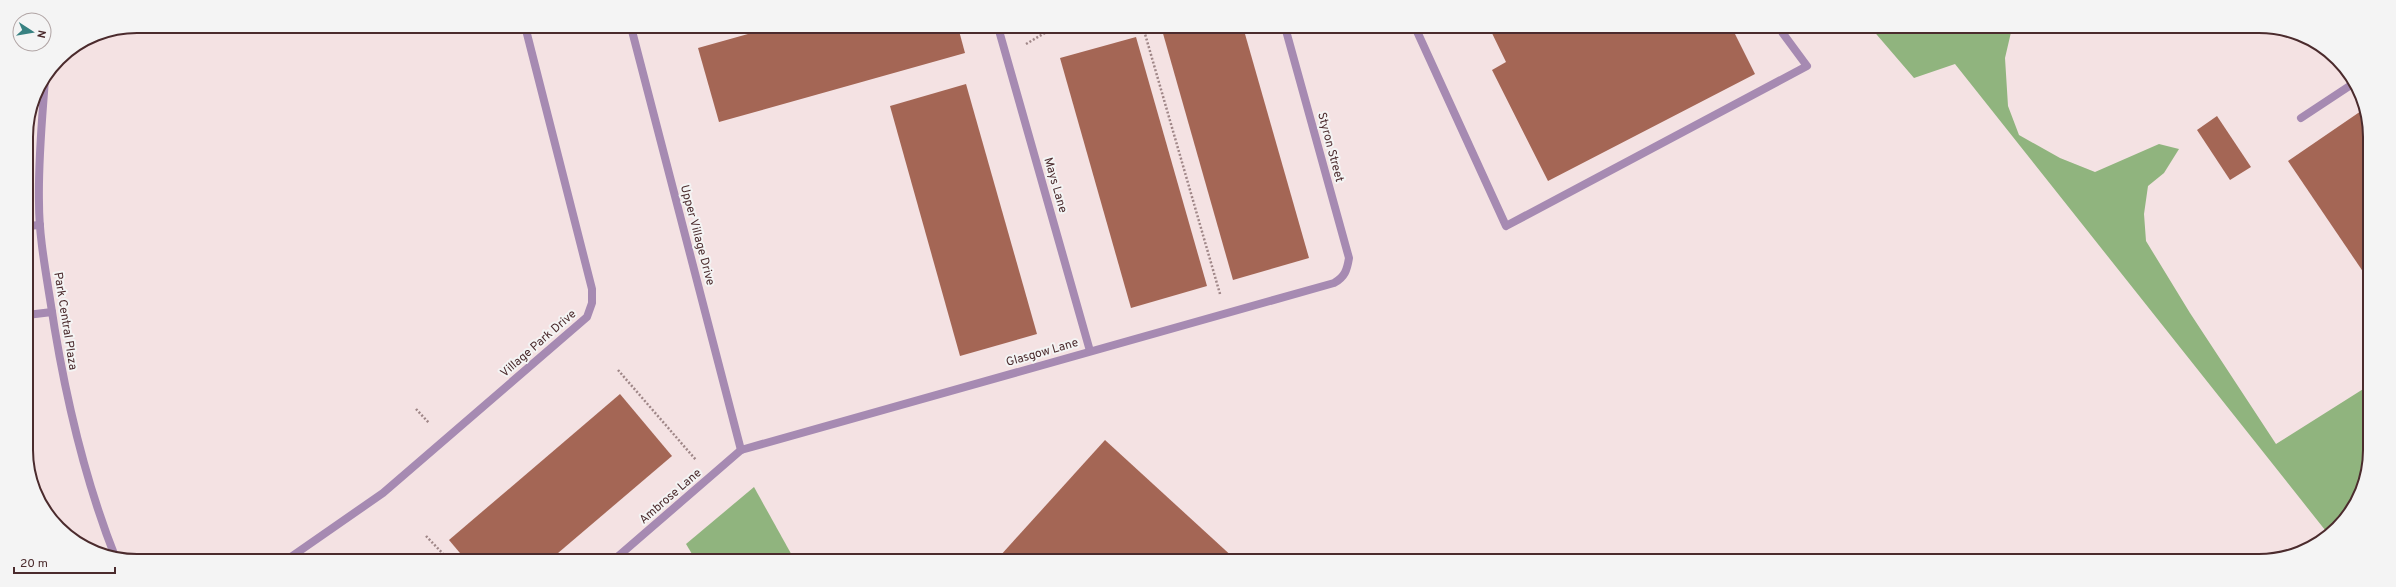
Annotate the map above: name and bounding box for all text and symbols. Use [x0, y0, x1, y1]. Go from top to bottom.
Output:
north arrow [12, 12, 52, 52]
text: N [33, 29, 48, 39]
street label: Styron Street [1313, 111, 1347, 184]
street label: Mays Lane [1040, 156, 1071, 215]
street label: Upper Village Drive [676, 183, 718, 287]
street label: Park Central Plaza [49, 271, 81, 371]
street label: Village Park Drive [497, 306, 580, 381]
street label: Glasgow Lane [1004, 335, 1080, 371]
street label: Ambrose Lane [636, 465, 705, 528]
scale bar [14, 549, 115, 575]
text: 20 m [20, 556, 48, 572]

